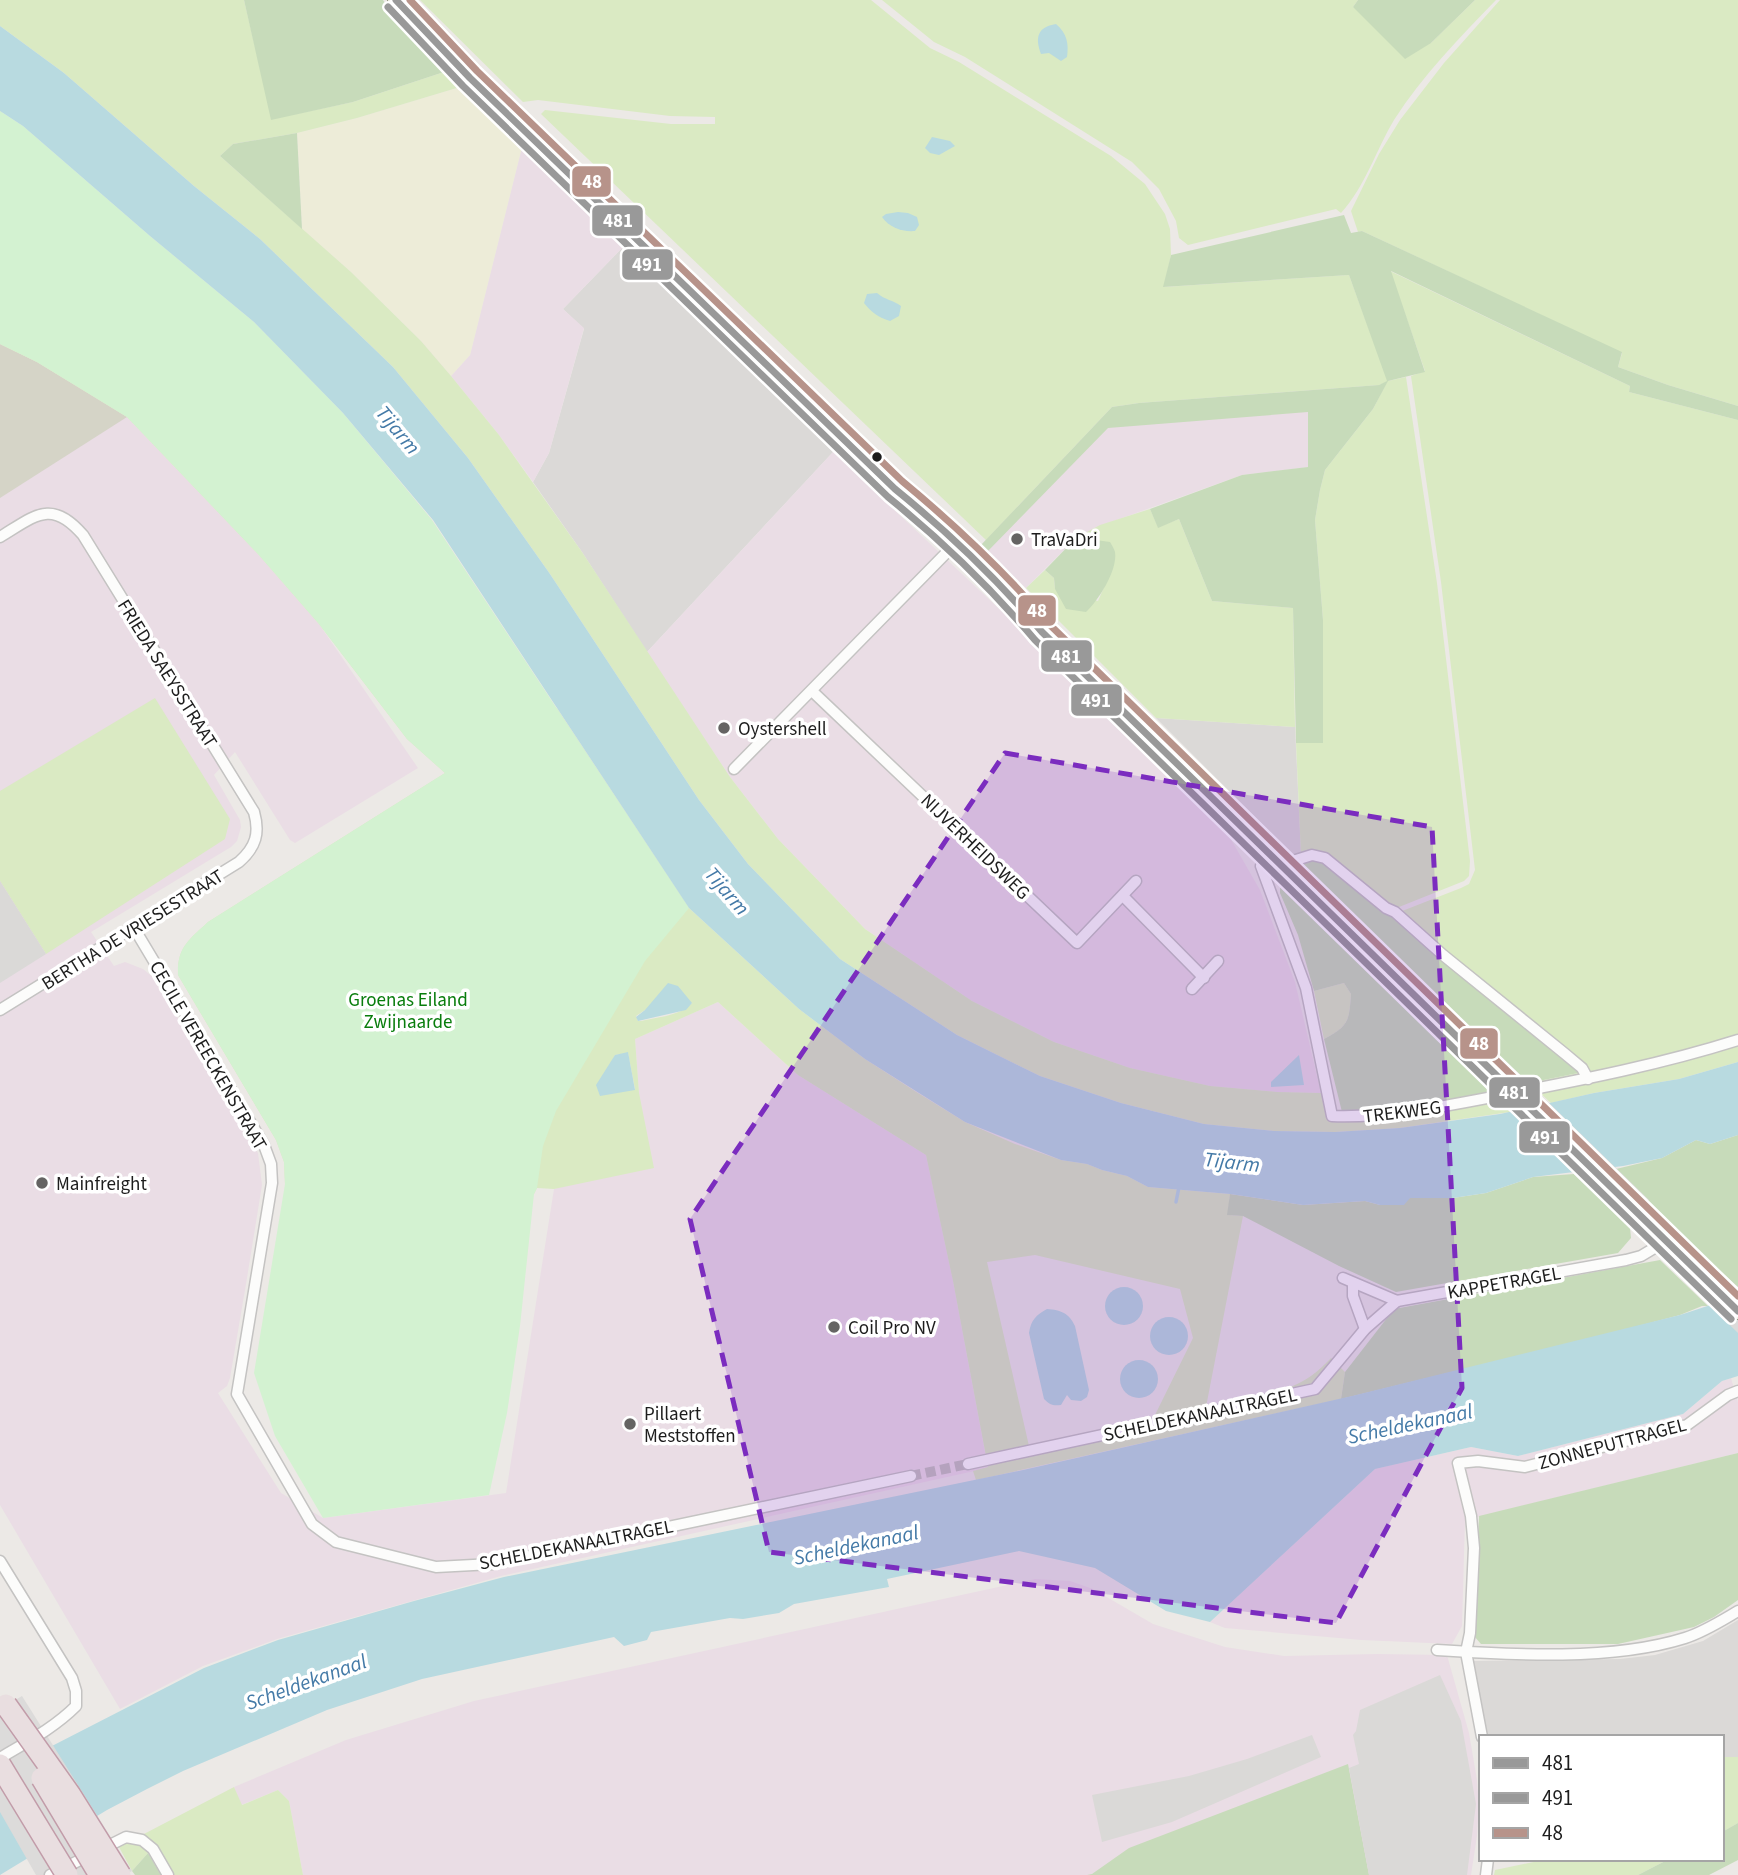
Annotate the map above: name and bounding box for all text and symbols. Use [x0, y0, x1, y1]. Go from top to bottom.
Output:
line badge: 48 [571, 165, 612, 198]
text: 48 [582, 169, 602, 196]
line badge: 481 [591, 204, 644, 237]
text: 481 [603, 208, 633, 235]
line badge: 491 [621, 248, 674, 281]
text: 491 [632, 252, 662, 279]
water label: Tijarm [369, 399, 427, 461]
unlabelled marker [870, 450, 884, 464]
place label: TraVaDri [1031, 527, 1098, 554]
marker: TraVaDri [1009, 531, 1025, 547]
street label: FRIEDA SAEYSSTRAAT [110, 594, 223, 753]
line badge: 48 [1017, 594, 1057, 627]
text: 48 [1027, 598, 1047, 625]
line badge: 481 [1040, 639, 1093, 673]
text: 481 [1051, 644, 1081, 671]
line badge: 491 [1070, 683, 1123, 717]
text: 491 [1081, 688, 1111, 715]
place label: Oystershell [738, 716, 827, 743]
marker: Oystershell [716, 720, 732, 736]
street label: NIJVERHEIDSWEG [914, 788, 1036, 906]
water label: Tijarm [697, 860, 757, 922]
street label: BERTHA DE VRIESESTRAAT [37, 863, 229, 997]
street label: CECILE VEREECKENSTRAAT [142, 956, 273, 1156]
park label: Groenas Eiland Zwijnaarde [348, 987, 468, 1036]
line badge: 48 [1459, 1027, 1499, 1060]
text: 48 [1469, 1031, 1489, 1058]
line badge: 481 [1488, 1076, 1541, 1109]
text: 481 [1499, 1080, 1529, 1107]
street label: TREKWEG [1362, 1094, 1443, 1131]
line badge: 491 [1518, 1120, 1571, 1154]
text: 491 [1530, 1125, 1560, 1152]
water label: Tijarm [1203, 1144, 1261, 1180]
place label: Mainfreight [56, 1171, 147, 1198]
marker: Mainfreight [34, 1175, 50, 1191]
street label: KAPPETRAGEL [1445, 1260, 1563, 1307]
place label: Coil Pro NV [848, 1315, 936, 1342]
marker: Coil Pro NV [826, 1319, 842, 1335]
street label: SCHELDEKANAALTRAGEL [1101, 1382, 1300, 1449]
water label: Scheldekanaal [1345, 1396, 1476, 1452]
place label: Pillaert Meststoffen [644, 1401, 736, 1450]
street label: ZONNEPUTTRAGEL [1535, 1412, 1689, 1477]
marker: Pillaert Meststoffen [622, 1416, 638, 1432]
street label: SCHELDEKANAALTRAGEL [477, 1513, 676, 1578]
water label: Scheldekanaal [791, 1517, 922, 1573]
water label: Scheldekanaal [241, 1646, 372, 1718]
legend [1479, 1735, 1724, 1861]
text: 481 [1542, 1748, 1573, 1778]
text: 491 [1542, 1783, 1573, 1813]
text: 48 [1542, 1818, 1563, 1848]

